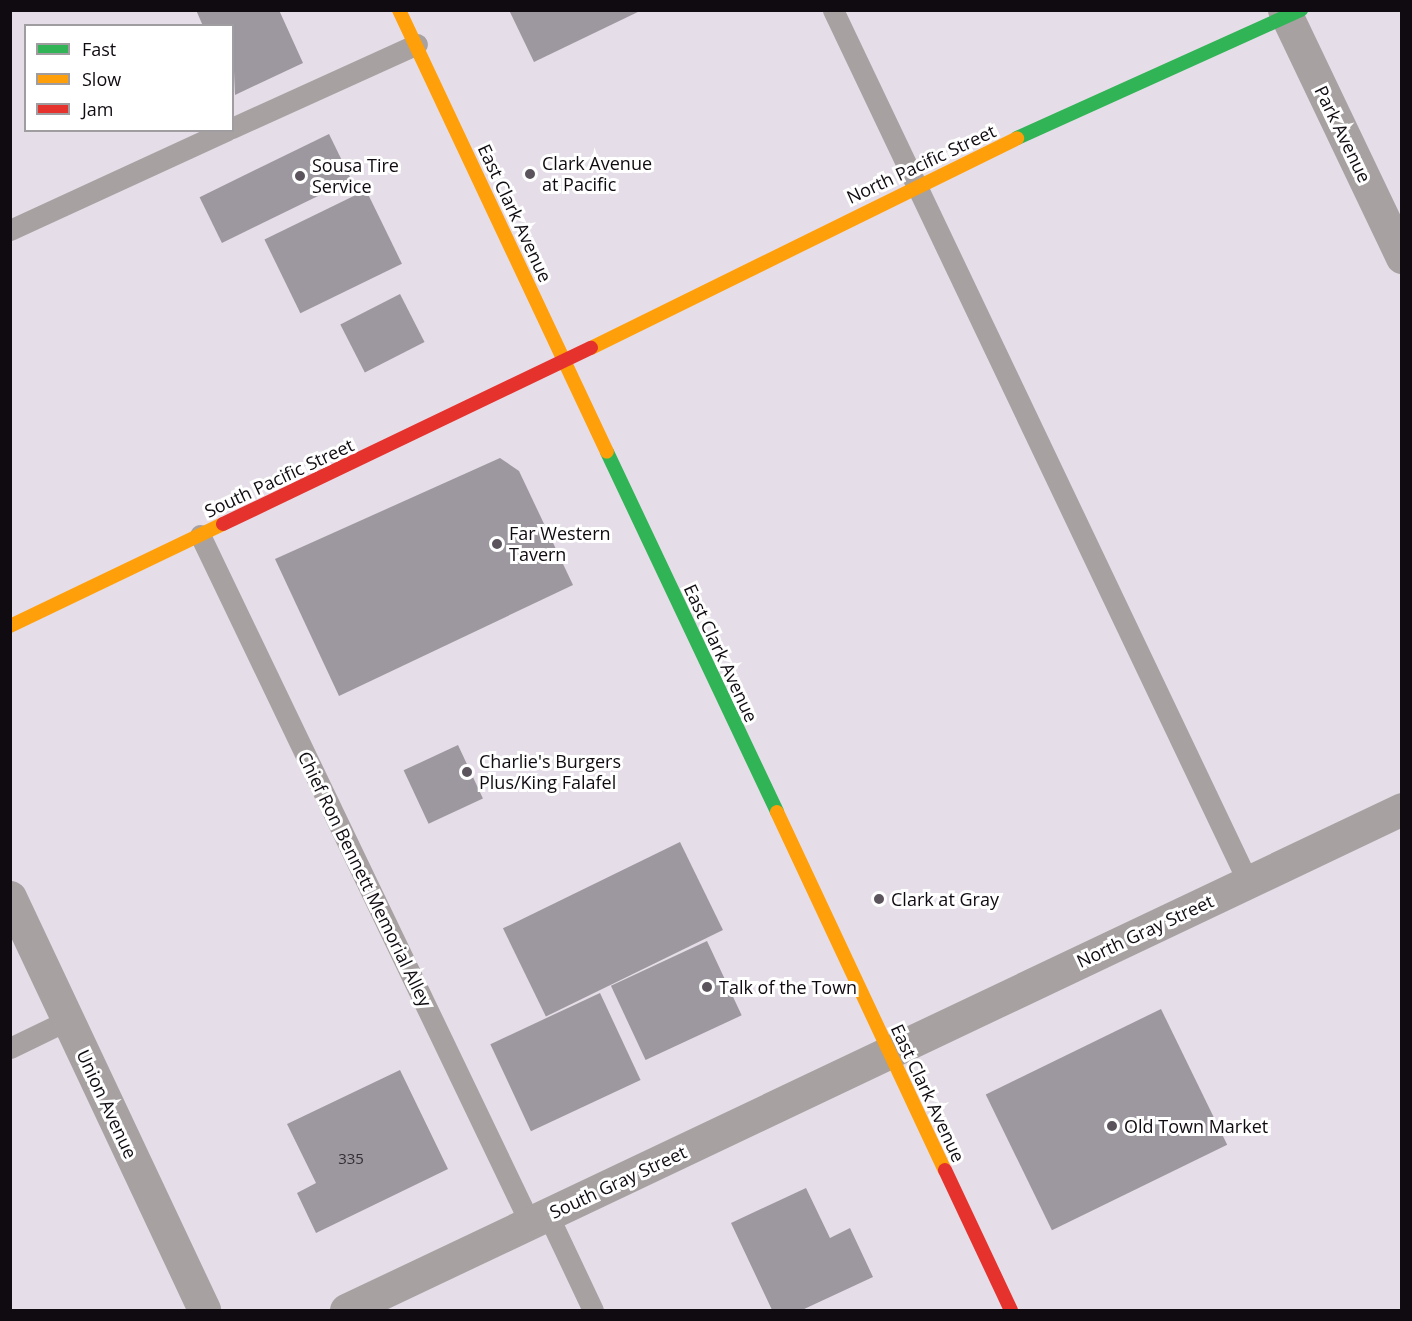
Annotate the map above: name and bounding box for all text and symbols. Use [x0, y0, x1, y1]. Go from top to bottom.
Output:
legend [24, 24, 234, 132]
text: Fast [82, 37, 116, 61]
text: Slow [82, 67, 121, 91]
street label: Park Avenue [1310, 82, 1376, 186]
text: Jam [82, 97, 114, 121]
street label: North Pacific Street [843, 120, 999, 208]
street label: East Clark Avenue [474, 141, 556, 285]
place label: Clark Avenue at Pacific [542, 153, 652, 195]
place label: Sousa Tire Service [312, 155, 399, 198]
marker: Clark Avenue at Pacific [523, 167, 537, 181]
marker: Sousa Tire Service [293, 169, 307, 183]
street label: South Pacific Street [201, 434, 357, 522]
place label: Far Western Tavern [509, 523, 611, 566]
marker: Far Western Tavern [490, 537, 504, 551]
street label: East Clark Avenue [680, 581, 762, 725]
street label: Chief Ron Bennett Memorial Alley [294, 748, 436, 1010]
place label: Charlie's Burgers Plus/King Falafel [479, 751, 621, 794]
marker: Charlie's Burgers Plus/King Falafel [460, 765, 474, 779]
place label: Clark at Gray [891, 888, 999, 910]
street label: North Gray Street [1073, 890, 1217, 972]
marker: Clark at Gray [872, 892, 886, 906]
place label: Talk of the Town [719, 976, 857, 998]
marker: Talk of the Town [700, 980, 714, 994]
street label: East Clark Avenue [887, 1021, 969, 1165]
street label: Union Avenue [72, 1046, 142, 1162]
place label: Old Town Market [1124, 1115, 1268, 1137]
marker: Old Town Market [1105, 1119, 1119, 1133]
street label: South Gray Street [546, 1141, 690, 1223]
house number: 335 [338, 1150, 364, 1168]

